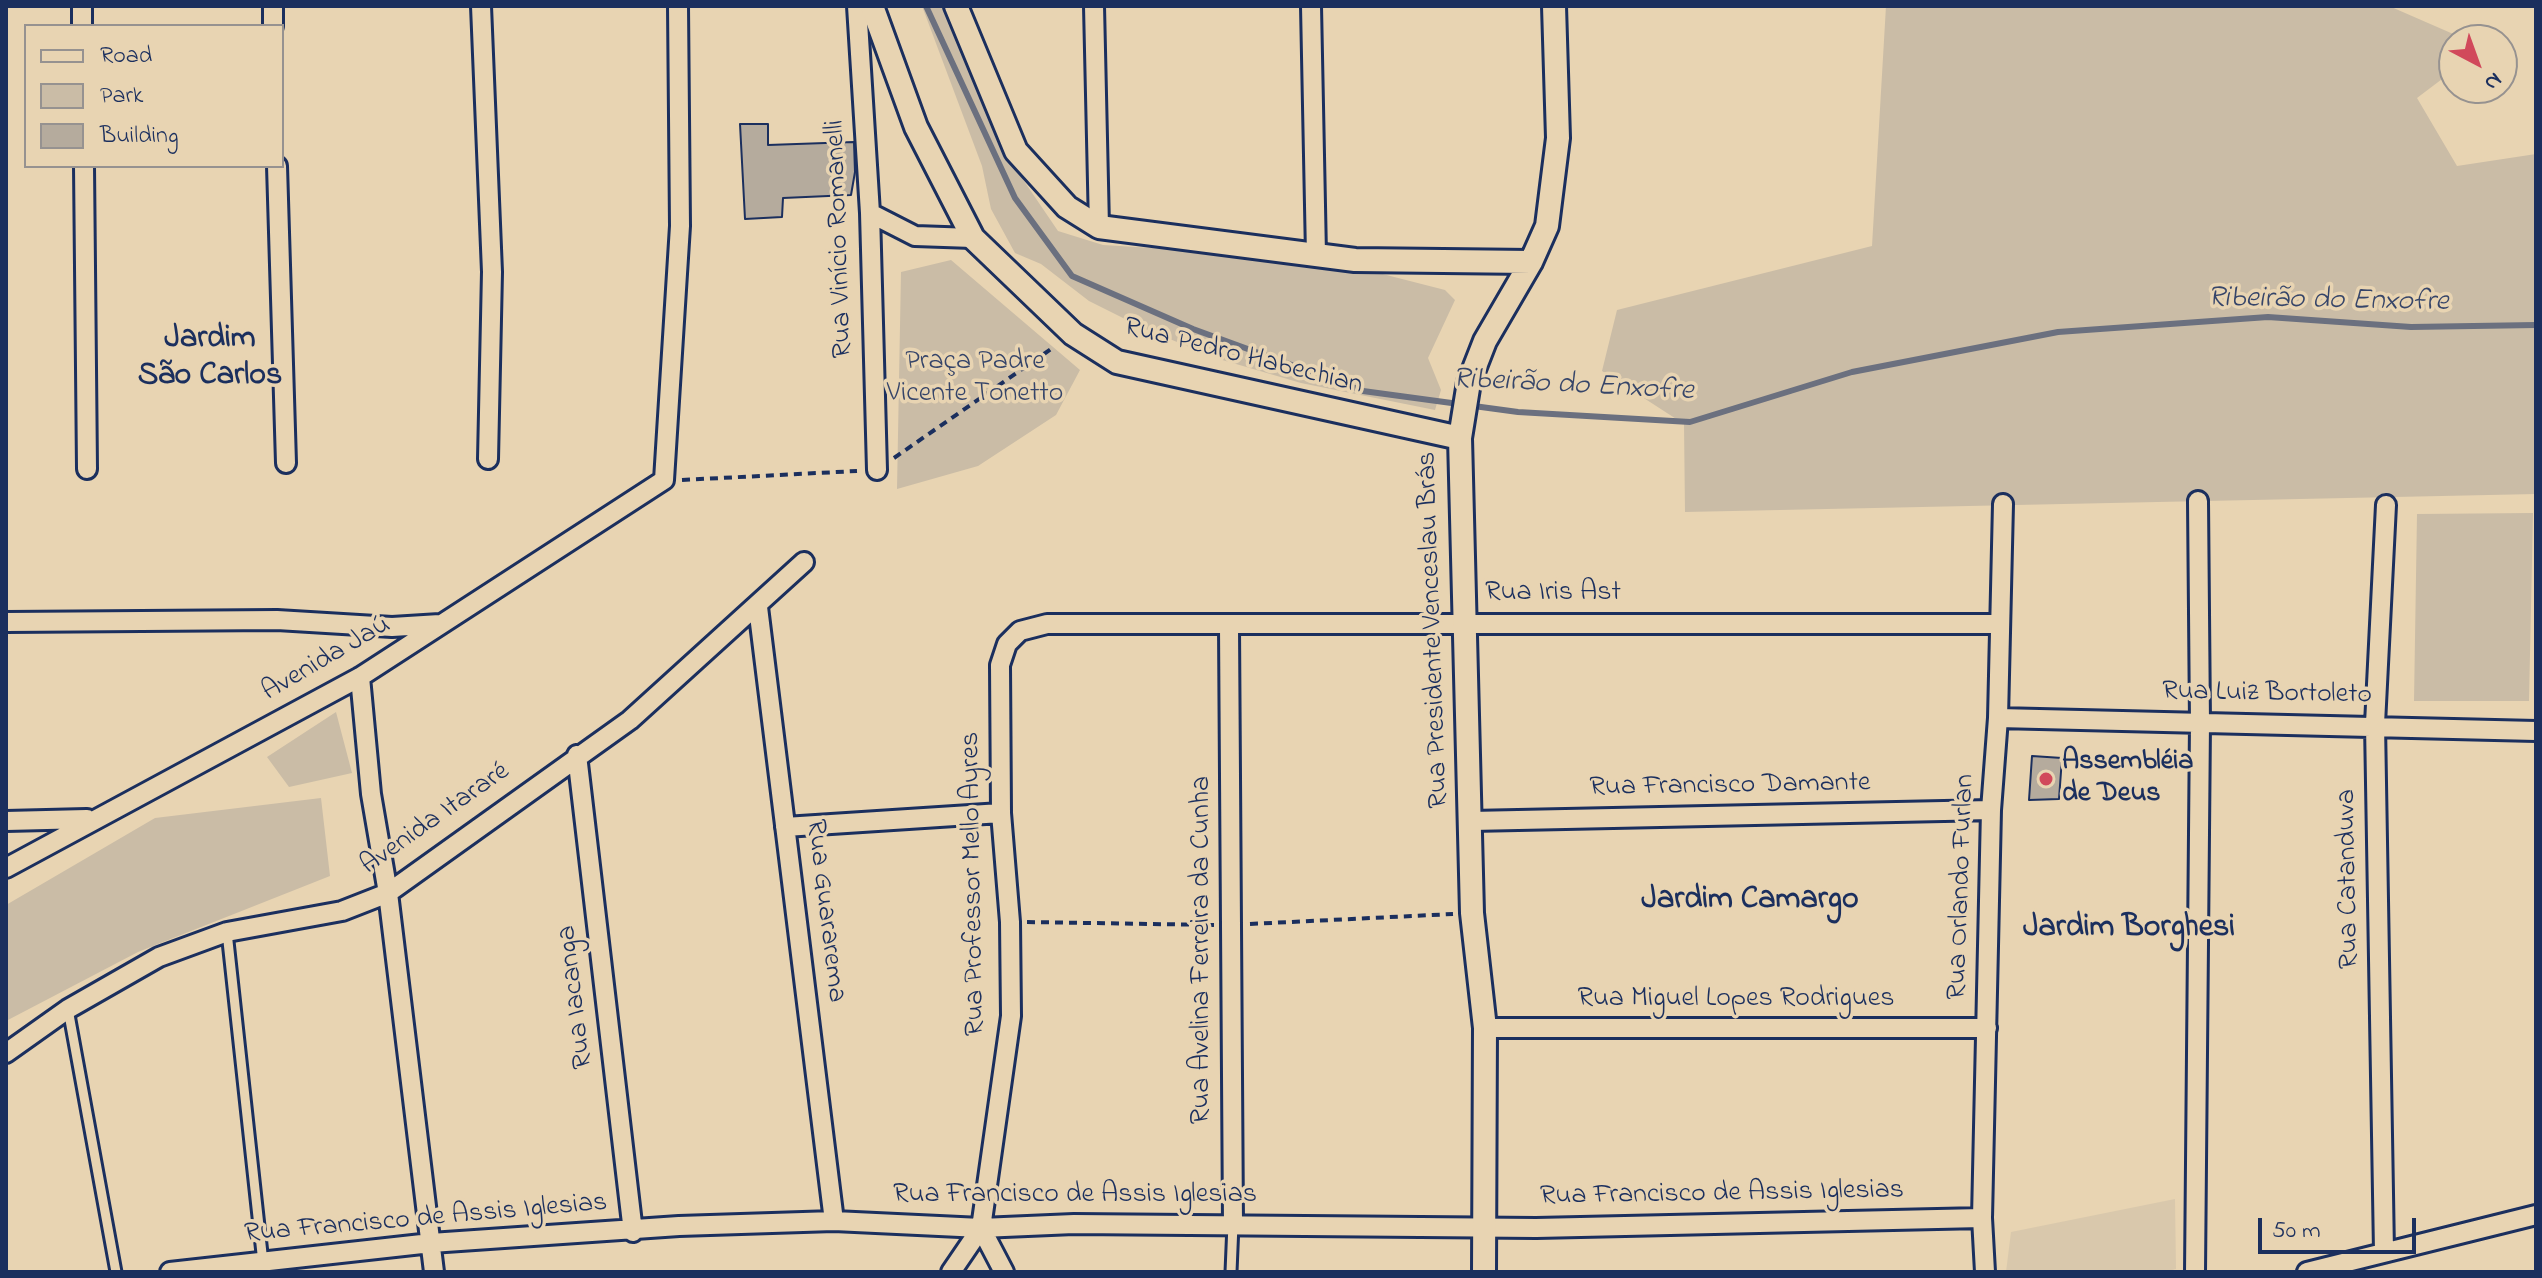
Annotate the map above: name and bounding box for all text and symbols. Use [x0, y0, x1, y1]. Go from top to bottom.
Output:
legend [24, 24, 284, 168]
north arrow [2438, 24, 2518, 104]
text: Road [100, 39, 152, 74]
text: N [2476, 64, 2509, 98]
text: Park [100, 79, 143, 114]
text: Building [100, 119, 179, 154]
street label: Rua Vinício Romanelli [820, 119, 862, 359]
water label: Ribeirão do Enxofre [2207, 282, 2449, 322]
street label: Rua Pedro Habechian [1120, 312, 1366, 404]
district label: Jardim São Carlos [138, 322, 282, 397]
park label: Praça Padre Vicente Tonetto [887, 346, 1063, 412]
water label: Ribeirão do Enxofre [1452, 363, 1694, 411]
street label: Rua Presidente Venceslau Brás [1412, 451, 1458, 809]
street label: Rua Iris Ast [1485, 577, 1621, 611]
street label: Avenida Jaú [257, 610, 397, 710]
street label: Rua Luiz Bortoleto [2162, 676, 2372, 714]
street label: Rua Professor Mello Ayres [956, 732, 994, 1036]
place label: Assembléia de Deus [2062, 746, 2193, 812]
street label: Avenida Itararé [355, 756, 517, 884]
street label: Rua Francisco Damante [1589, 768, 1871, 806]
marker: Assembléia de Deus [2037, 770, 2055, 788]
street label: Rua Orlando Furlan [1942, 774, 1984, 1000]
street label: Rua Avelina Ferreira da Cunha [1186, 776, 1220, 1124]
street label: Rua Catanduva [2332, 789, 2368, 969]
street label: Rua Guararema [796, 818, 852, 1004]
district label: Jardim Camargo [1641, 883, 1859, 921]
district label: Jardim Borghesi [2023, 911, 2235, 949]
street label: Rua Iacanga [552, 923, 602, 1071]
street label: Rua Miguel Lopes Rodrigues [1577, 983, 1895, 1017]
street label: Rua Francisco de Assis Iglesias [1540, 1175, 1904, 1215]
street label: Rua Francisco de Assis Iglesias [893, 1179, 1257, 1213]
street label: Rua Francisco de Assis Iglesias [243, 1187, 609, 1253]
scale bar [2262, 1202, 2420, 1252]
text: 50 m [2272, 1214, 2321, 1249]

